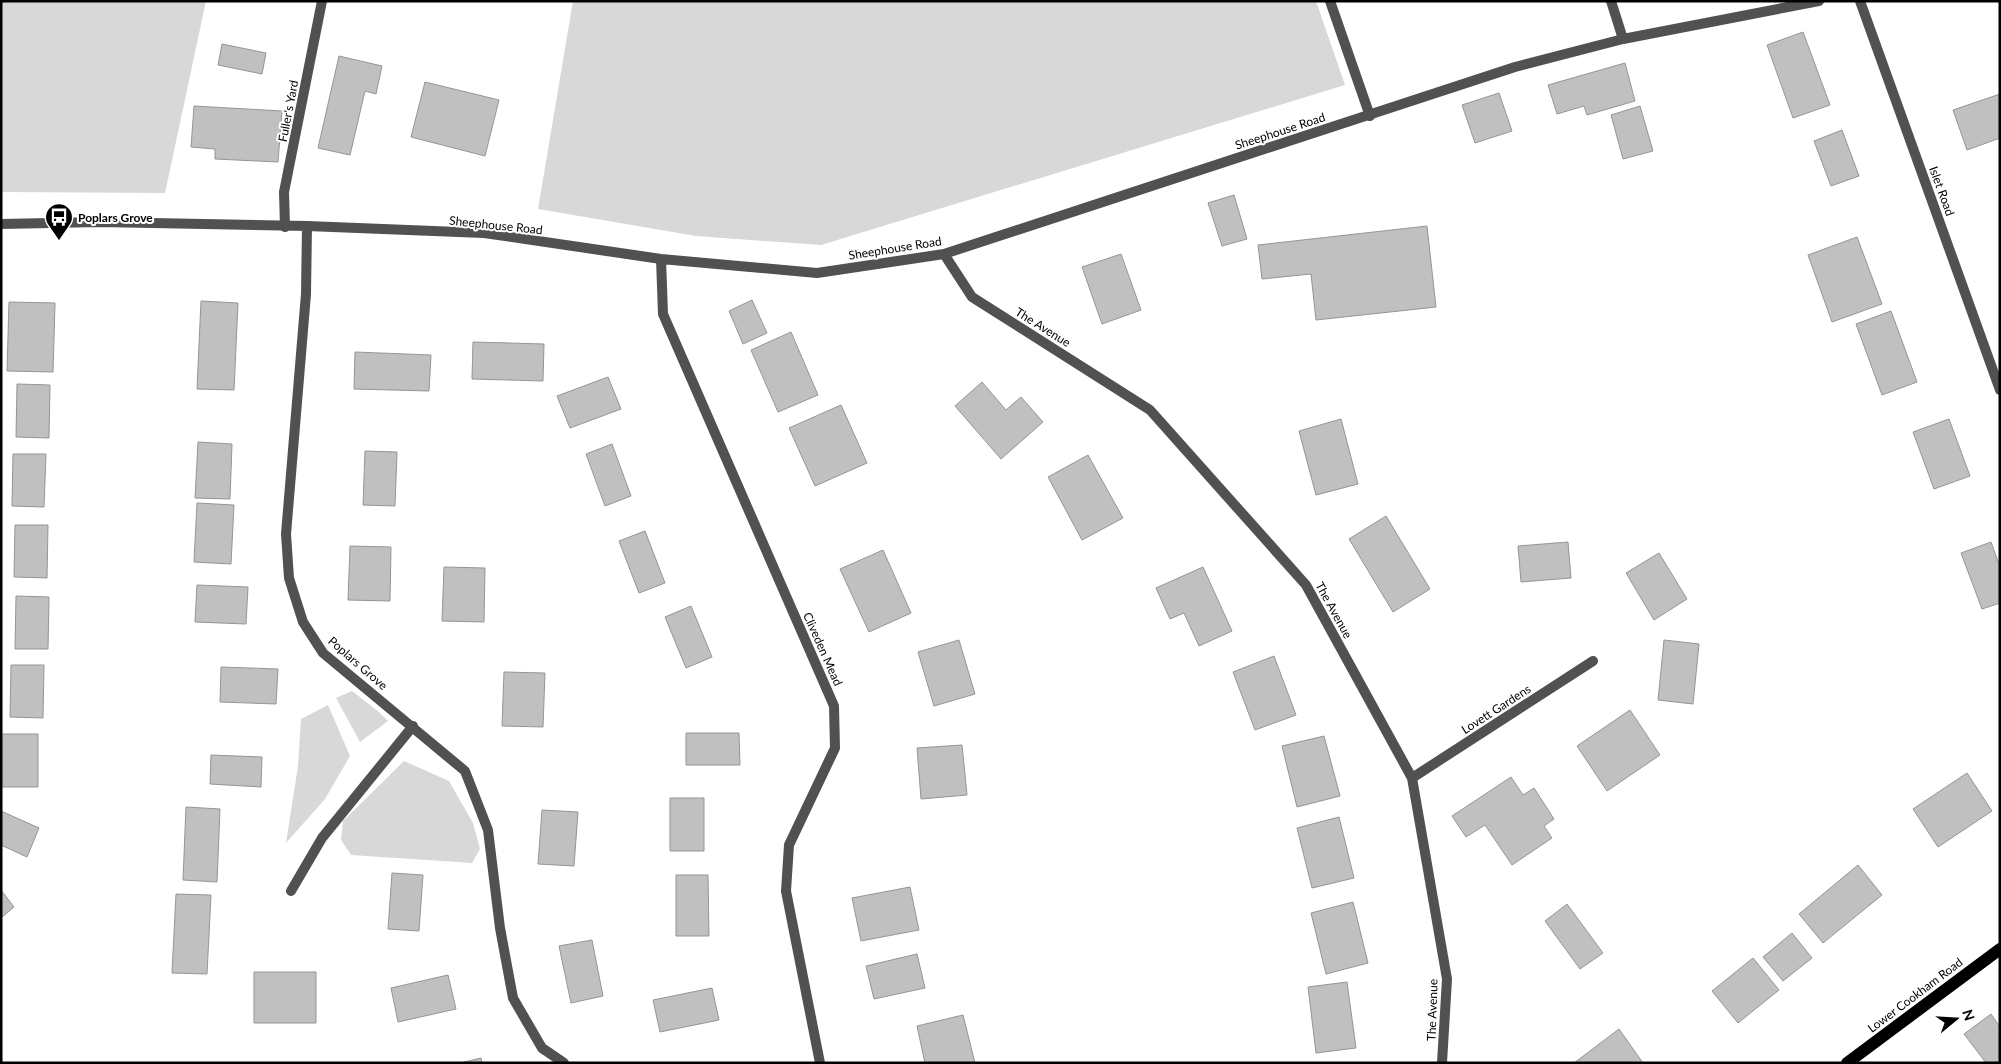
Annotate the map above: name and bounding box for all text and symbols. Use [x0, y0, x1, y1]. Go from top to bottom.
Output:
street label: Fuller's Yard [275, 79, 301, 143]
street label: Sheephouse Road [1233, 109, 1327, 153]
street label: Islet Road [1926, 164, 1958, 218]
bus stop icon: Poplars Grove [44, 202, 74, 241]
place label: Poplars Grove [78, 210, 153, 225]
street label: Sheephouse Road [449, 213, 543, 237]
street label: Sheephouse Road [847, 233, 943, 263]
street label: The Avenue [1013, 304, 1073, 350]
street label: The Avenue [1312, 579, 1356, 641]
street label: Cliveden Mead [800, 610, 846, 688]
street label: Poplars Grove [325, 633, 391, 693]
street label: Lovett Gardens [1458, 681, 1534, 737]
street label: Lower Cookham Road [1865, 954, 1965, 1036]
street label: The Avenue [1423, 979, 1441, 1041]
north arrow [1931, 994, 1981, 1044]
text: N [1959, 1007, 1979, 1023]

